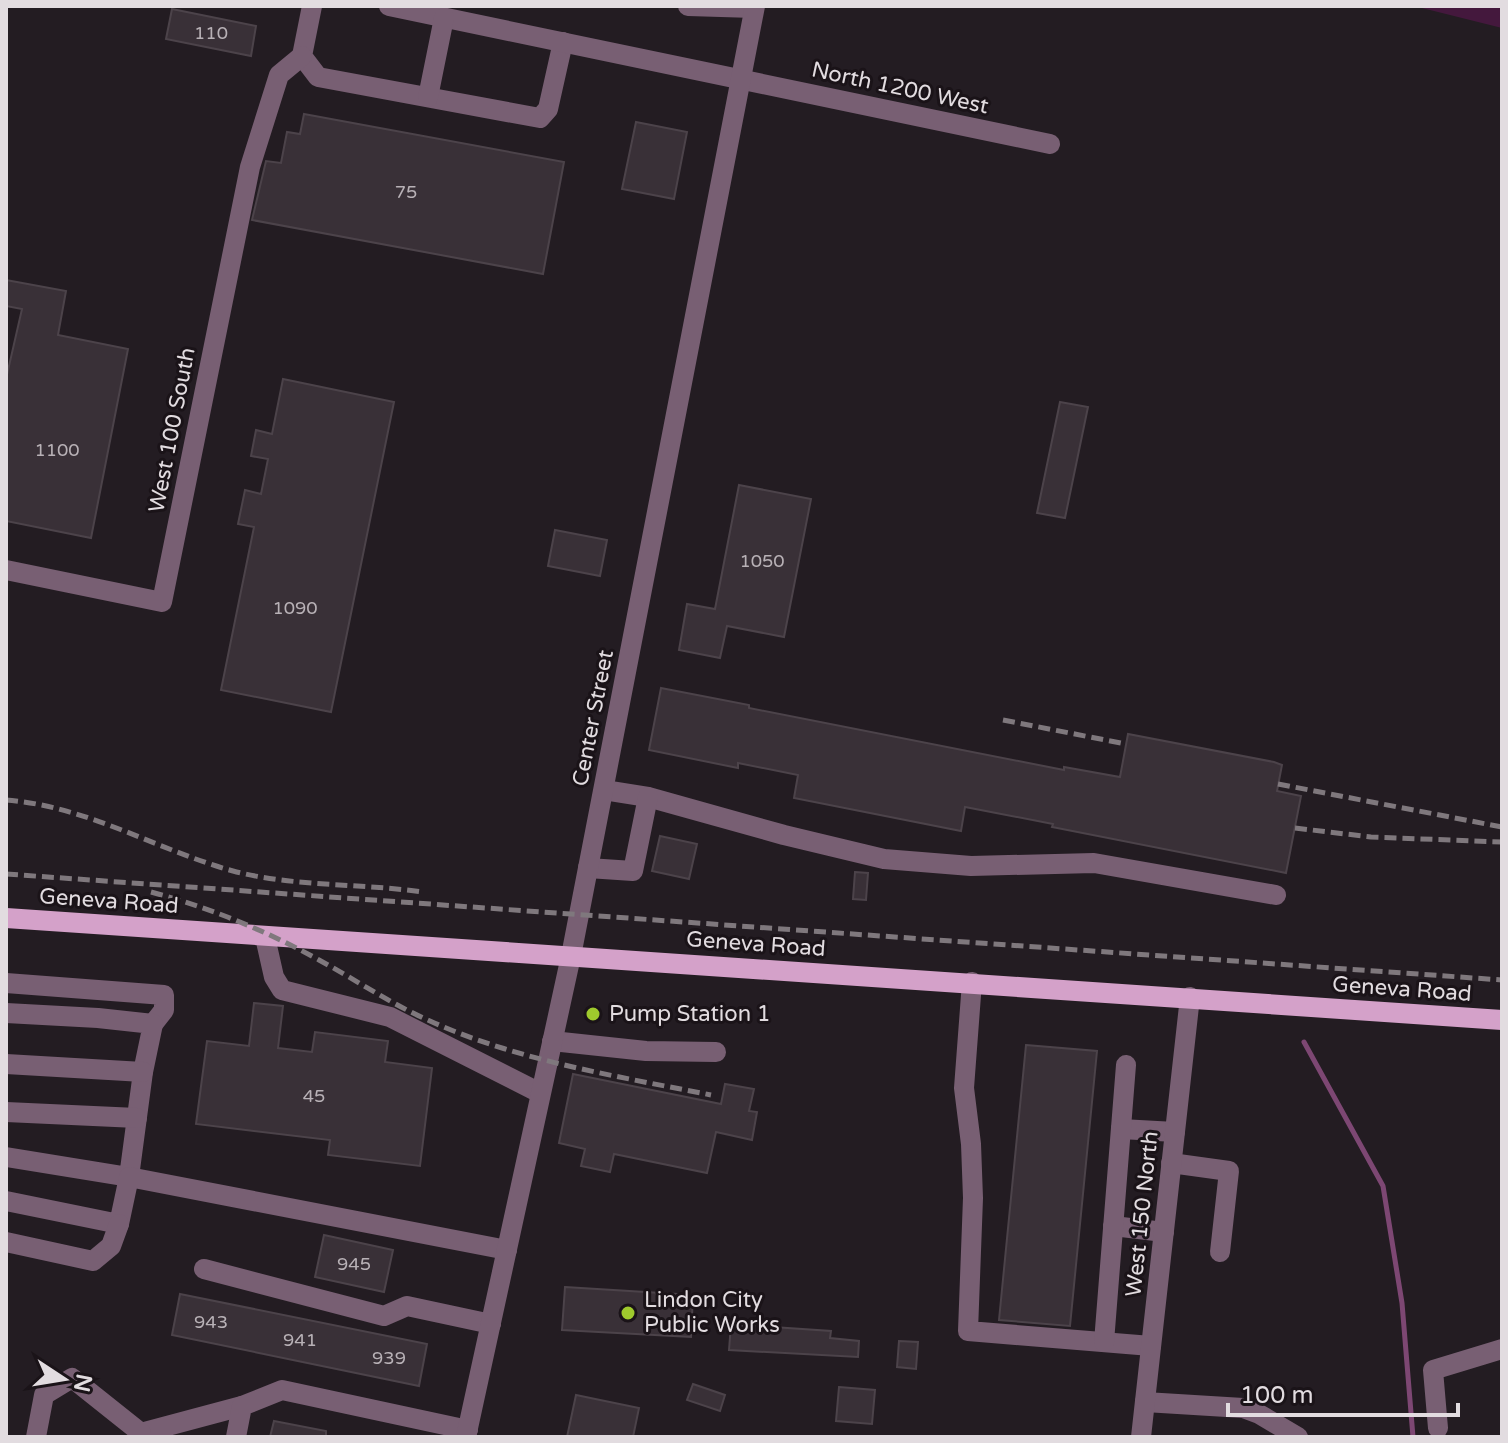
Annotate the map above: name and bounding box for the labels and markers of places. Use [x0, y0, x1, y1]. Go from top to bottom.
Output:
place label: Pump Station 1 [609, 1001, 771, 1027]
marker: Pump Station 1 [584, 1005, 602, 1023]
place label: Lindon City Public Works [644, 1287, 780, 1338]
marker: Lindon City Public Works [619, 1304, 637, 1322]

